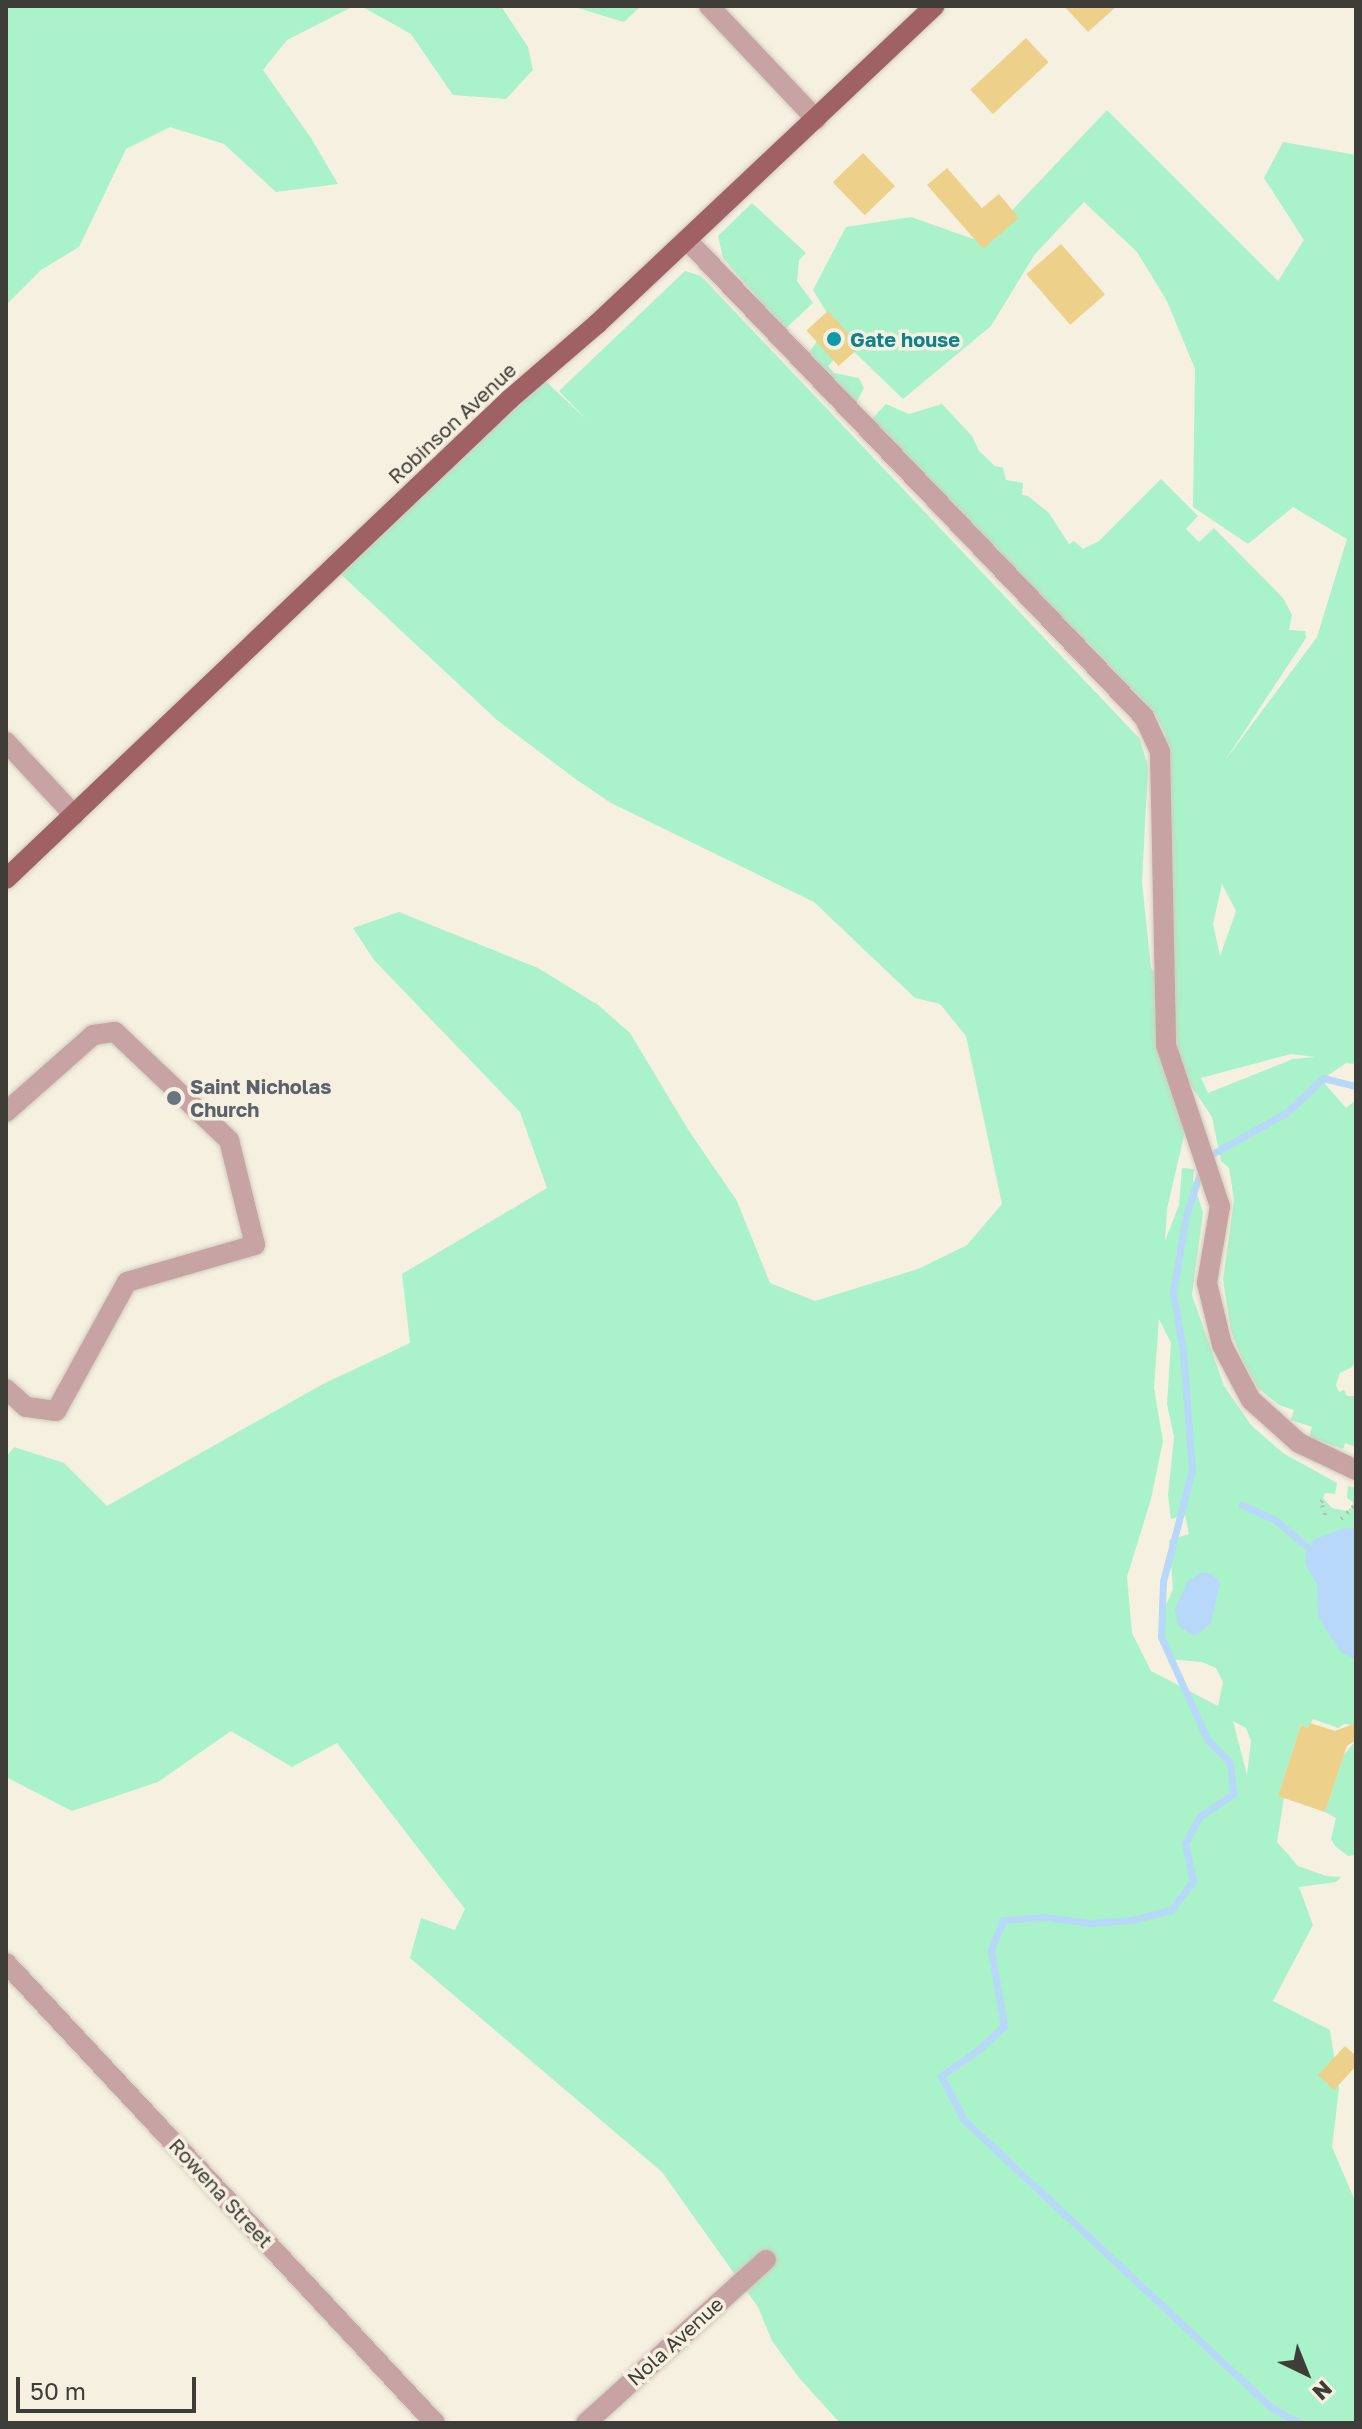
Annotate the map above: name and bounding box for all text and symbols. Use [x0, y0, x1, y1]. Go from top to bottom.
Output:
place label: Gate house [850, 327, 960, 351]
marker: Gate house [825, 330, 843, 348]
street label: Robinson Avenue [383, 358, 521, 488]
place label: Saint Nicholas Church [190, 1074, 331, 1121]
marker: Saint Nicholas Church [165, 1089, 183, 1107]
street label: Rowena Street [164, 2133, 278, 2253]
street label: Nola Avenue [622, 2292, 728, 2390]
north arrow [1266, 2333, 1346, 2413]
scale bar [20, 2361, 200, 2411]
text: N [1307, 2375, 1338, 2406]
text: 50 m [30, 2376, 86, 2405]

